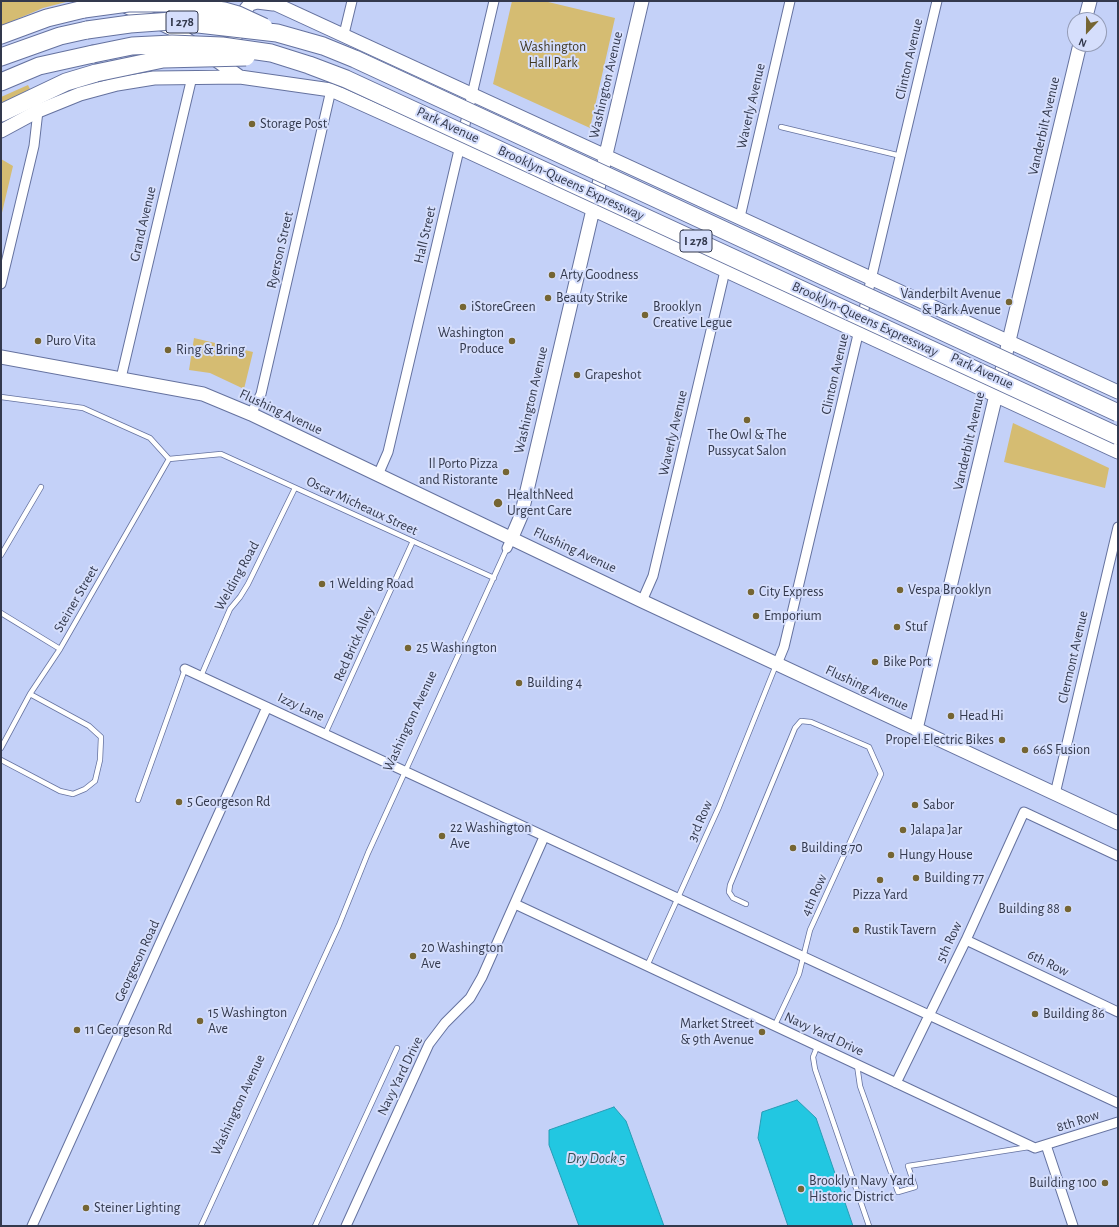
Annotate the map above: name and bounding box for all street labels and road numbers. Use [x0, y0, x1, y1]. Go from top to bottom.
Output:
road number: I 278 [166, 11, 198, 33]
street label: Clinton Avenue [892, 17, 926, 101]
street label: Washington Avenue [586, 30, 626, 140]
street label: Waverly Avenue [733, 62, 769, 150]
street label: Vanderbilt Avenue [1025, 75, 1063, 177]
street label: Park Avenue [414, 103, 482, 147]
street label: Brooklyn-Queens Expressway [495, 142, 647, 224]
street label: Grand Avenue [126, 185, 160, 263]
street label: Hall Street [410, 205, 440, 265]
street label: Ryerson Street [263, 210, 297, 290]
road number: I 278 [680, 230, 712, 252]
street label: Brooklyn-Queens Expressway [789, 278, 941, 360]
street label: Clinton Avenue [818, 332, 852, 416]
street label: Washington Avenue [511, 345, 551, 455]
street label: Park Avenue [948, 349, 1016, 393]
street label: Flushing Avenue [237, 385, 325, 439]
street label: Waverly Avenue [655, 389, 691, 477]
street label: Vanderbilt Avenue [950, 390, 988, 492]
street label: Oscar Micheaux Street [304, 473, 420, 539]
street label: Flushing Avenue [531, 523, 619, 577]
street label: Welding Road [211, 538, 263, 614]
street label: Steiner Street [50, 563, 102, 635]
street label: Red Brick Alley [330, 604, 378, 684]
street label: Clermont Avenue [1054, 609, 1092, 705]
street label: Flushing Avenue [823, 661, 911, 715]
street label: Washington Avenue [379, 668, 441, 774]
street label: Izzy Lane [275, 689, 327, 725]
street label: 3rd Row [684, 798, 716, 844]
street label: 4th Row [797, 871, 831, 919]
street label: Georgeson Road [111, 917, 163, 1005]
street label: 5th Row [932, 919, 966, 965]
street label: 6th Row [1025, 946, 1071, 980]
street label: Navy Yard Drive [782, 1008, 866, 1060]
street label: Navy Yard Drive [374, 1034, 426, 1118]
street label: Washington Avenue [207, 1052, 269, 1158]
street label: 8th Row [1054, 1106, 1102, 1136]

